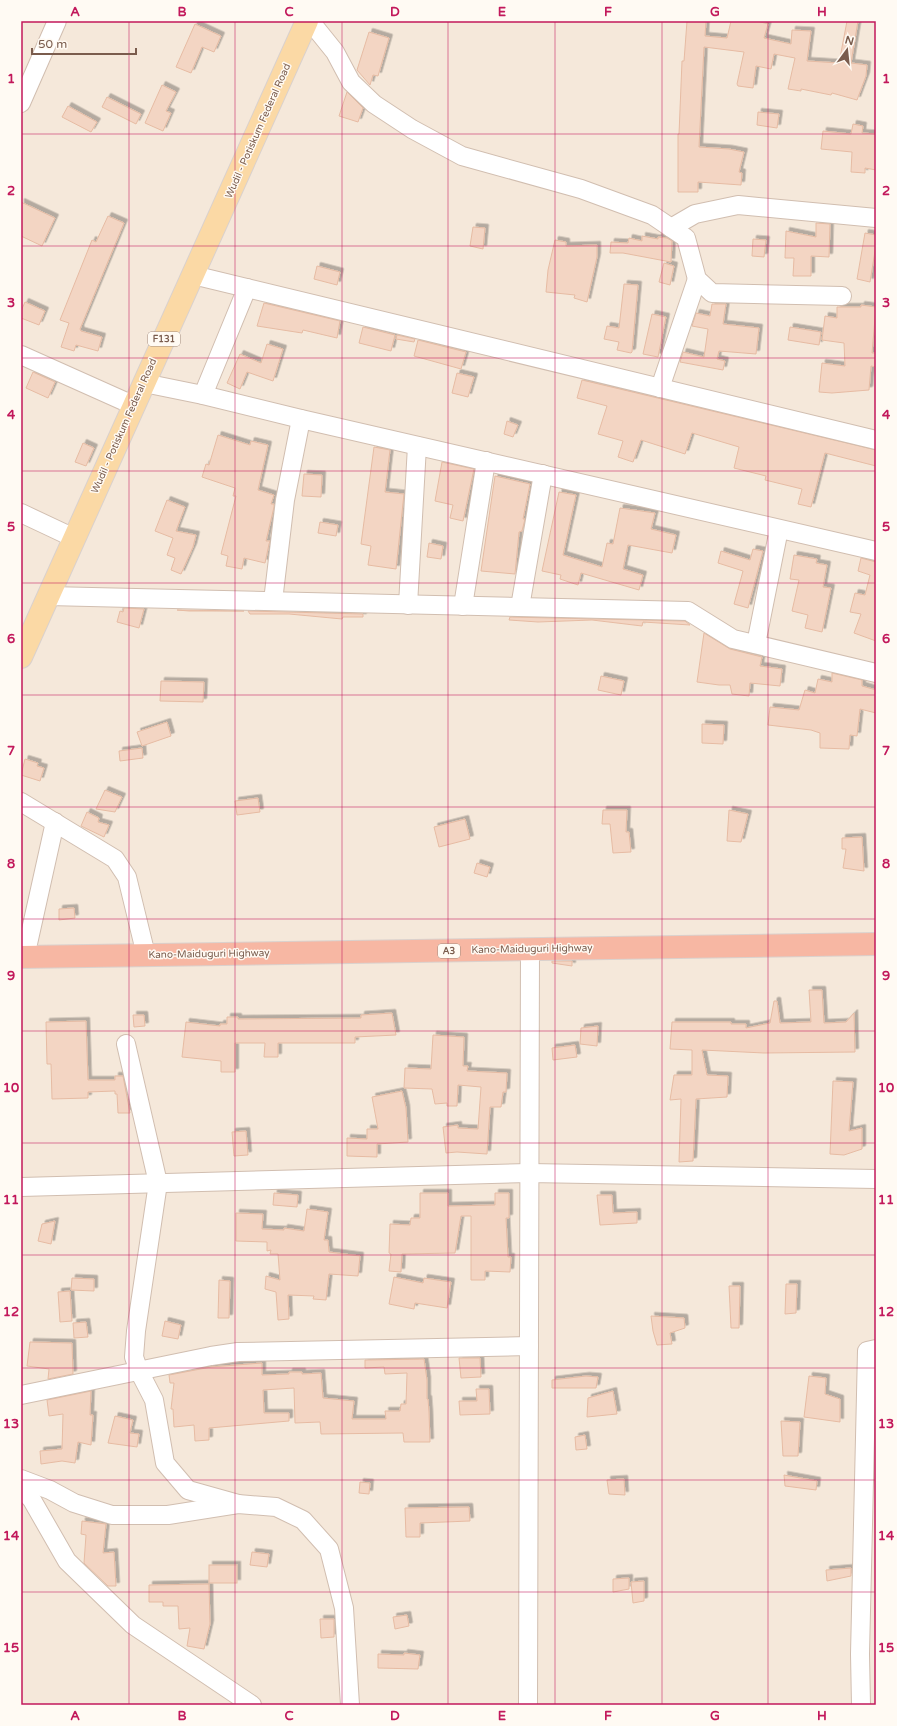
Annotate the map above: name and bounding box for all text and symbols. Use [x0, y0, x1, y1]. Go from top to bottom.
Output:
text: A [70, 4, 80, 20]
text: B [177, 4, 187, 20]
text: C [284, 4, 294, 20]
text: D [390, 4, 400, 20]
text: E [498, 4, 506, 20]
text: F [604, 4, 612, 20]
text: G [710, 4, 720, 20]
text: H [817, 4, 827, 20]
scale bar [32, 30, 136, 56]
north arrow [827, 30, 867, 70]
text: N [844, 33, 855, 48]
text: 50 m [38, 37, 67, 51]
street label: Wudil - Potiskum Federal Road [223, 62, 293, 200]
text: 1 [7, 71, 15, 87]
text: 1 [882, 71, 890, 87]
text: 2 [7, 183, 15, 199]
text: 2 [882, 183, 890, 199]
text: 3 [7, 295, 15, 311]
text: 3 [882, 295, 890, 311]
road number: F131 [148, 332, 180, 346]
street label: Wudil - Potiskum Federal Road [89, 357, 159, 495]
text: 4 [7, 407, 16, 423]
text: 4 [882, 407, 891, 423]
text: 5 [7, 519, 15, 535]
text: 5 [882, 519, 890, 535]
text: 6 [7, 631, 15, 647]
text: 6 [882, 631, 890, 647]
text: 7 [7, 743, 15, 759]
text: 7 [882, 743, 890, 759]
text: 8 [7, 856, 15, 872]
text: 8 [882, 856, 890, 872]
street label: Kano-Maiduguri Highway [471, 942, 593, 956]
road number: A3 [438, 944, 460, 958]
street label: Kano-Maiduguri Highway [148, 947, 270, 961]
text: 9 [7, 968, 15, 984]
text: 9 [882, 968, 890, 984]
text: 10 [3, 1080, 19, 1096]
text: 10 [878, 1080, 894, 1096]
text: 11 [3, 1192, 19, 1208]
text: 11 [878, 1192, 894, 1208]
text: 12 [3, 1304, 19, 1320]
text: 12 [878, 1304, 894, 1320]
text: 13 [3, 1416, 19, 1432]
text: 13 [878, 1416, 894, 1432]
text: 14 [3, 1528, 20, 1544]
text: 14 [878, 1528, 895, 1544]
text: 15 [3, 1640, 19, 1656]
text: 15 [878, 1640, 894, 1656]
text: A [70, 1708, 80, 1724]
text: B [177, 1708, 187, 1724]
text: C [284, 1708, 294, 1724]
text: D [390, 1708, 400, 1724]
text: E [498, 1708, 506, 1724]
text: F [604, 1708, 612, 1724]
text: G [710, 1708, 720, 1724]
text: H [817, 1708, 827, 1724]

